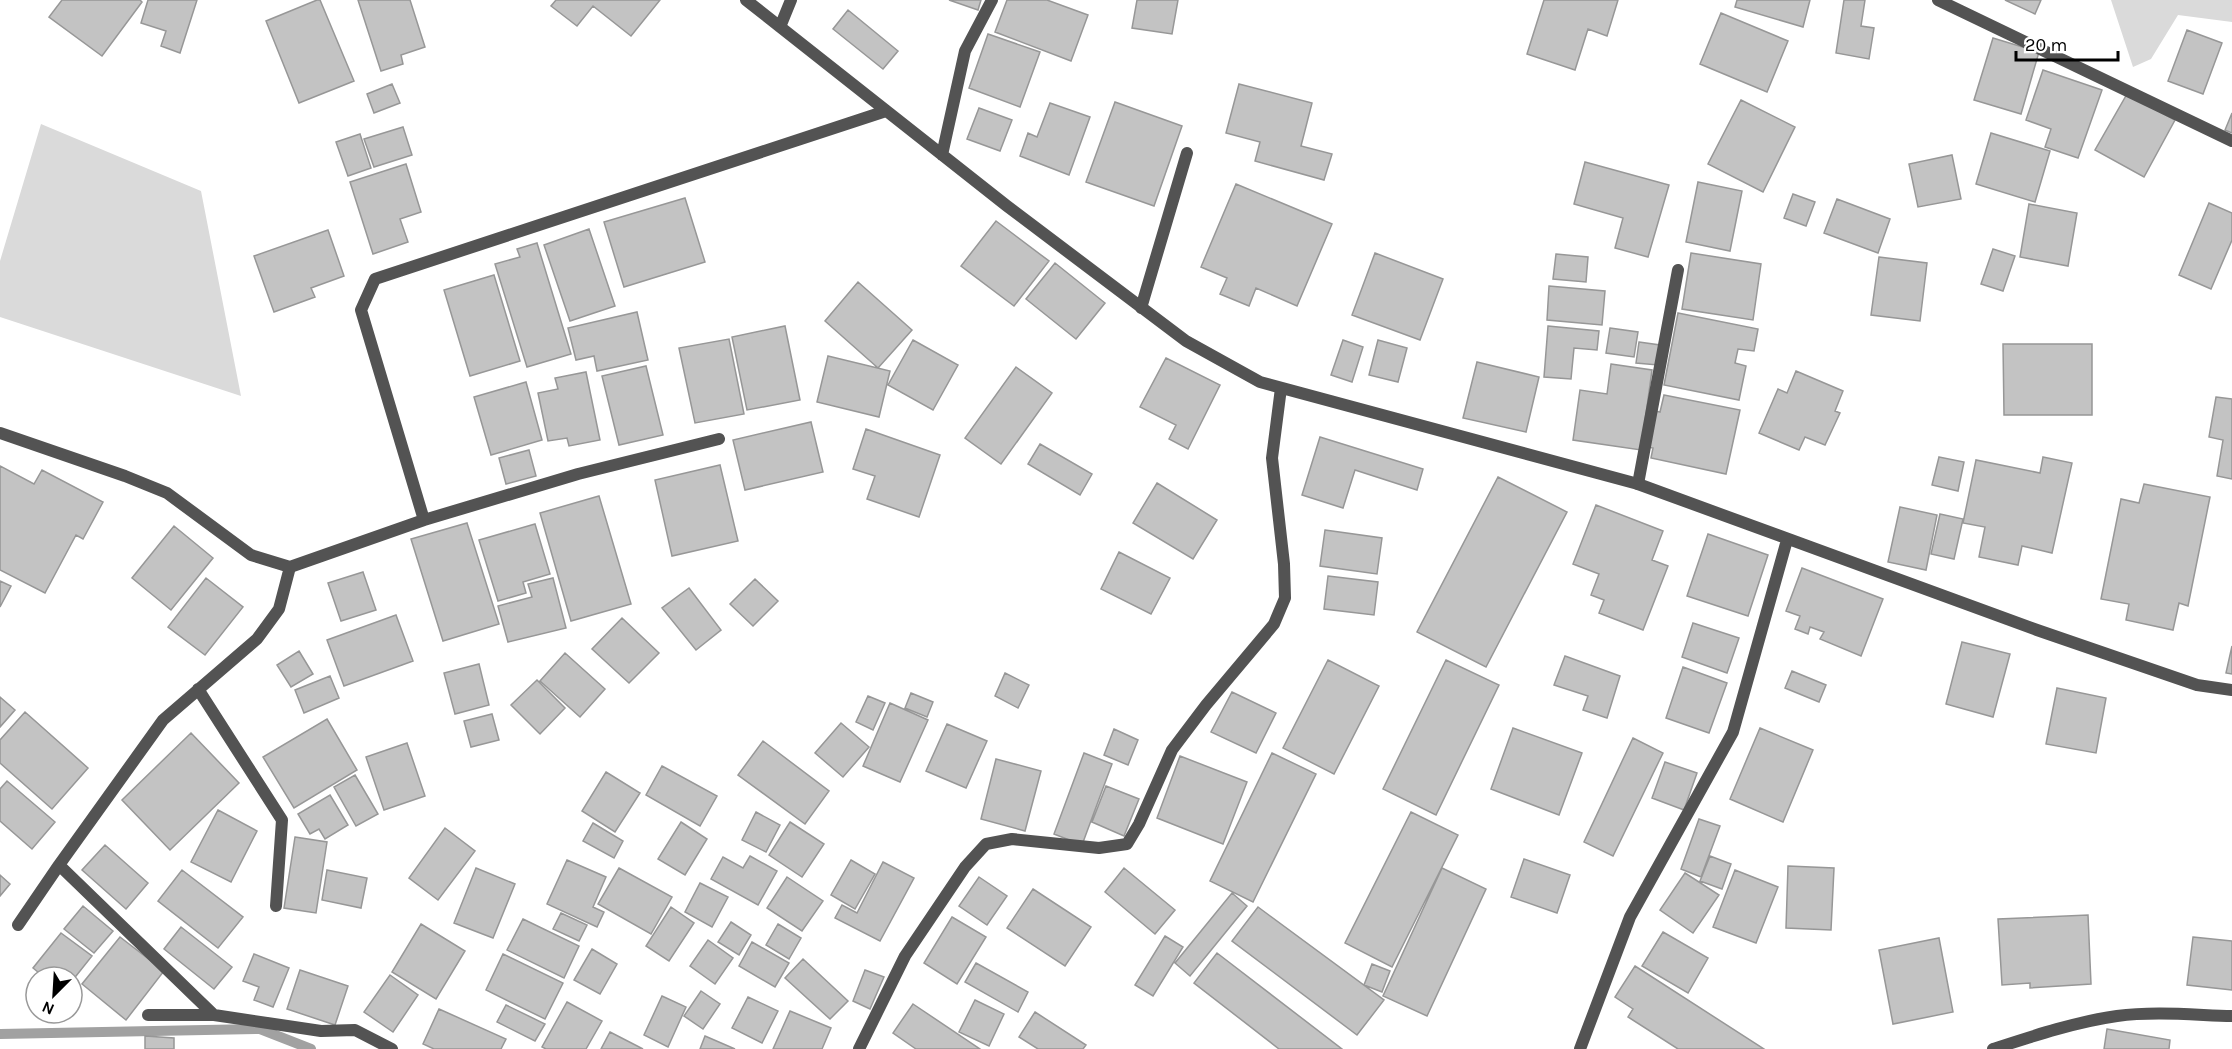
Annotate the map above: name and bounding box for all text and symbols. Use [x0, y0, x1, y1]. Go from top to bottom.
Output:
scale bar [2016, 24, 2118, 62]
text: 20 m [2025, 34, 2067, 56]
north arrow [24, 965, 84, 1025]
text: N [39, 997, 57, 1019]

